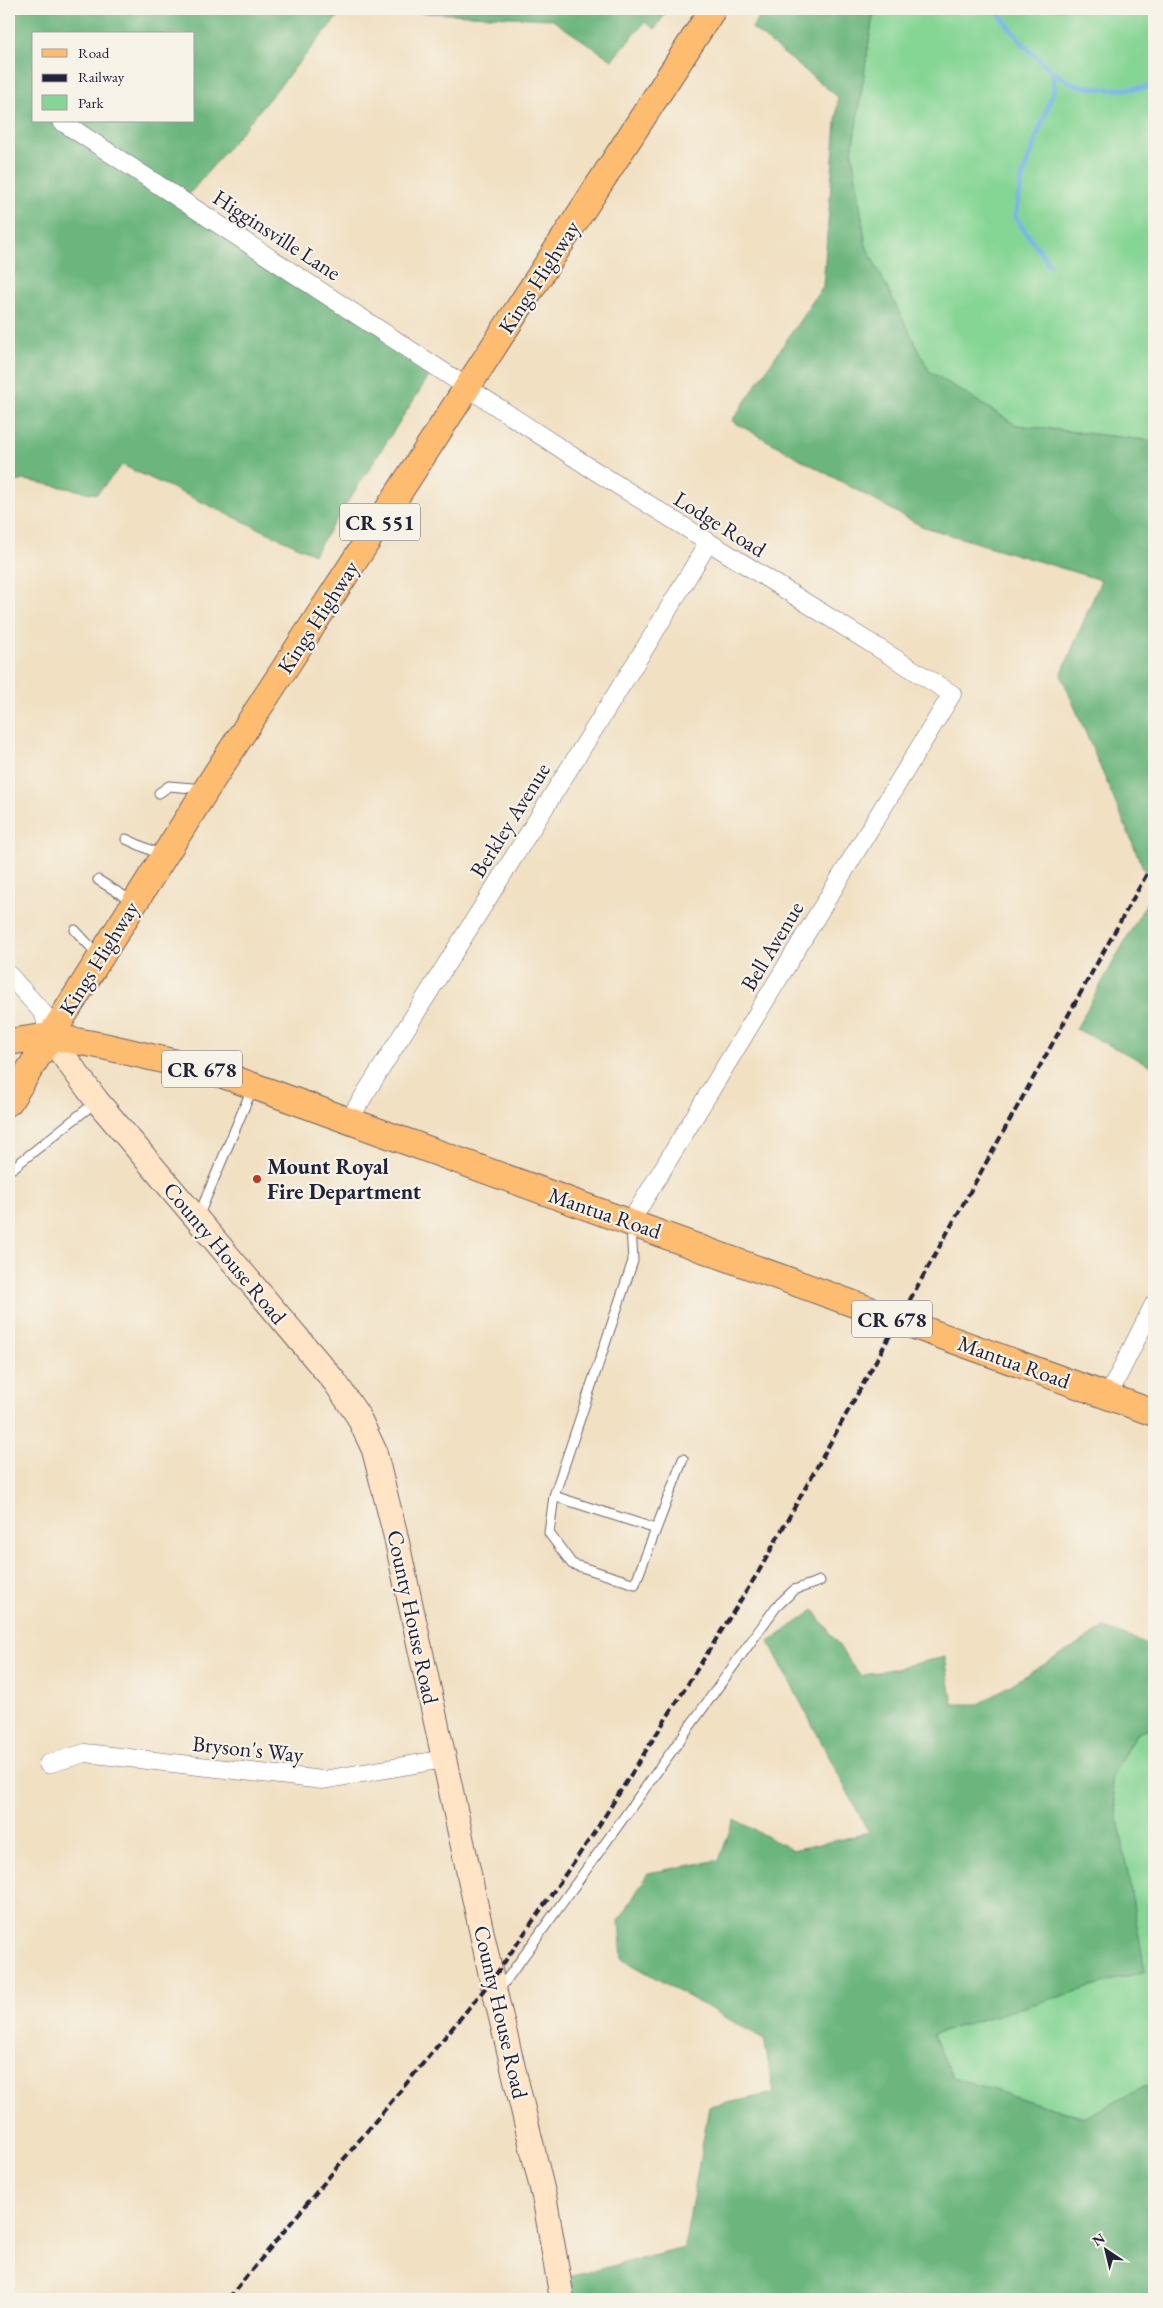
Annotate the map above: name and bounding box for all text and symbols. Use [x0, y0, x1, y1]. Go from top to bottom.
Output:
legend [32, 32, 195, 122]
text: Road [78, 43, 110, 62]
text: Railway [78, 67, 125, 86]
text: Park [78, 93, 105, 112]
street label: Higginsville Lane [208, 183, 347, 287]
street label: Kings Highway [492, 214, 587, 339]
street label: Lodge Road [668, 484, 772, 564]
road number: CR 551 [340, 504, 420, 540]
street label: Kings Highway [271, 554, 366, 679]
street label: Berkley Avenue [463, 757, 557, 883]
street label: Kings Highway [52, 895, 146, 1021]
street label: Bell Avenue [734, 895, 810, 996]
road number: CR 678 [162, 1050, 242, 1088]
place label: Mount Royal Fire Department [267, 1152, 422, 1206]
marker: Mount Royal Fire Department [251, 1173, 263, 1185]
street label: County House Road [157, 1176, 294, 1331]
street label: Mantua Road [545, 1180, 666, 1246]
road number: CR 678 [852, 1300, 932, 1338]
street label: Mantua Road [954, 1328, 1075, 1396]
street label: County House Road [380, 1527, 446, 1707]
street label: Bryson's Way [191, 1729, 305, 1769]
street label: County House Road [467, 1922, 535, 2102]
north arrow [1080, 2226, 1130, 2276]
text: N [1089, 2228, 1109, 2250]

